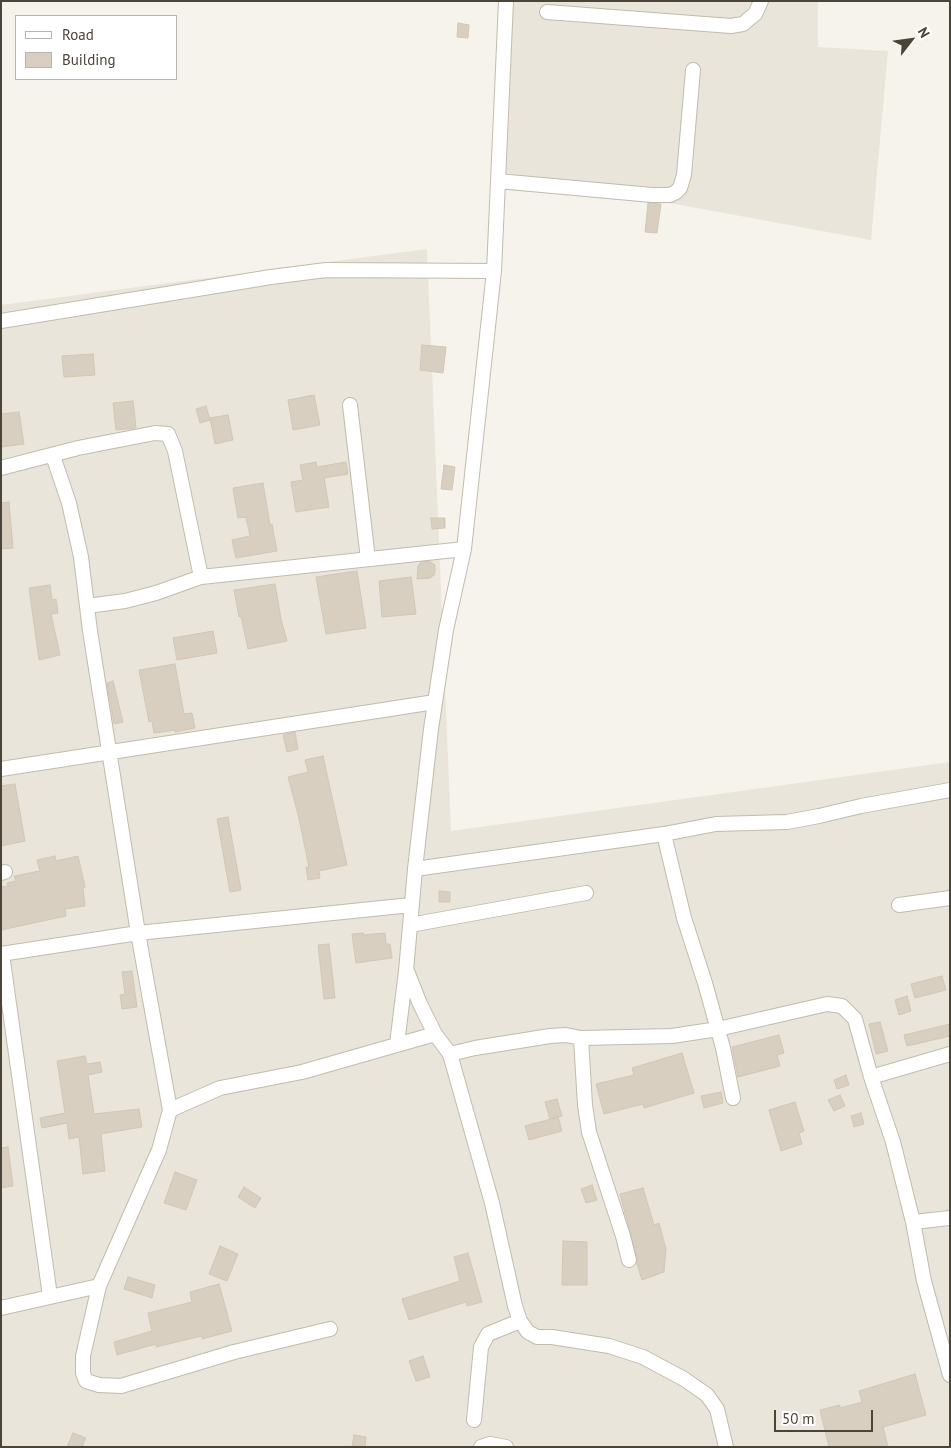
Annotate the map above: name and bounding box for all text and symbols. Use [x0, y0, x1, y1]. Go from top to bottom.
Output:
legend [15, 15, 178, 80]
north arrow [886, 15, 936, 65]
text: N [914, 24, 934, 41]
text: Road [62, 25, 94, 44]
text: Building [62, 50, 116, 69]
scale bar [776, 1400, 875, 1432]
text: 50 m [782, 1409, 815, 1428]

